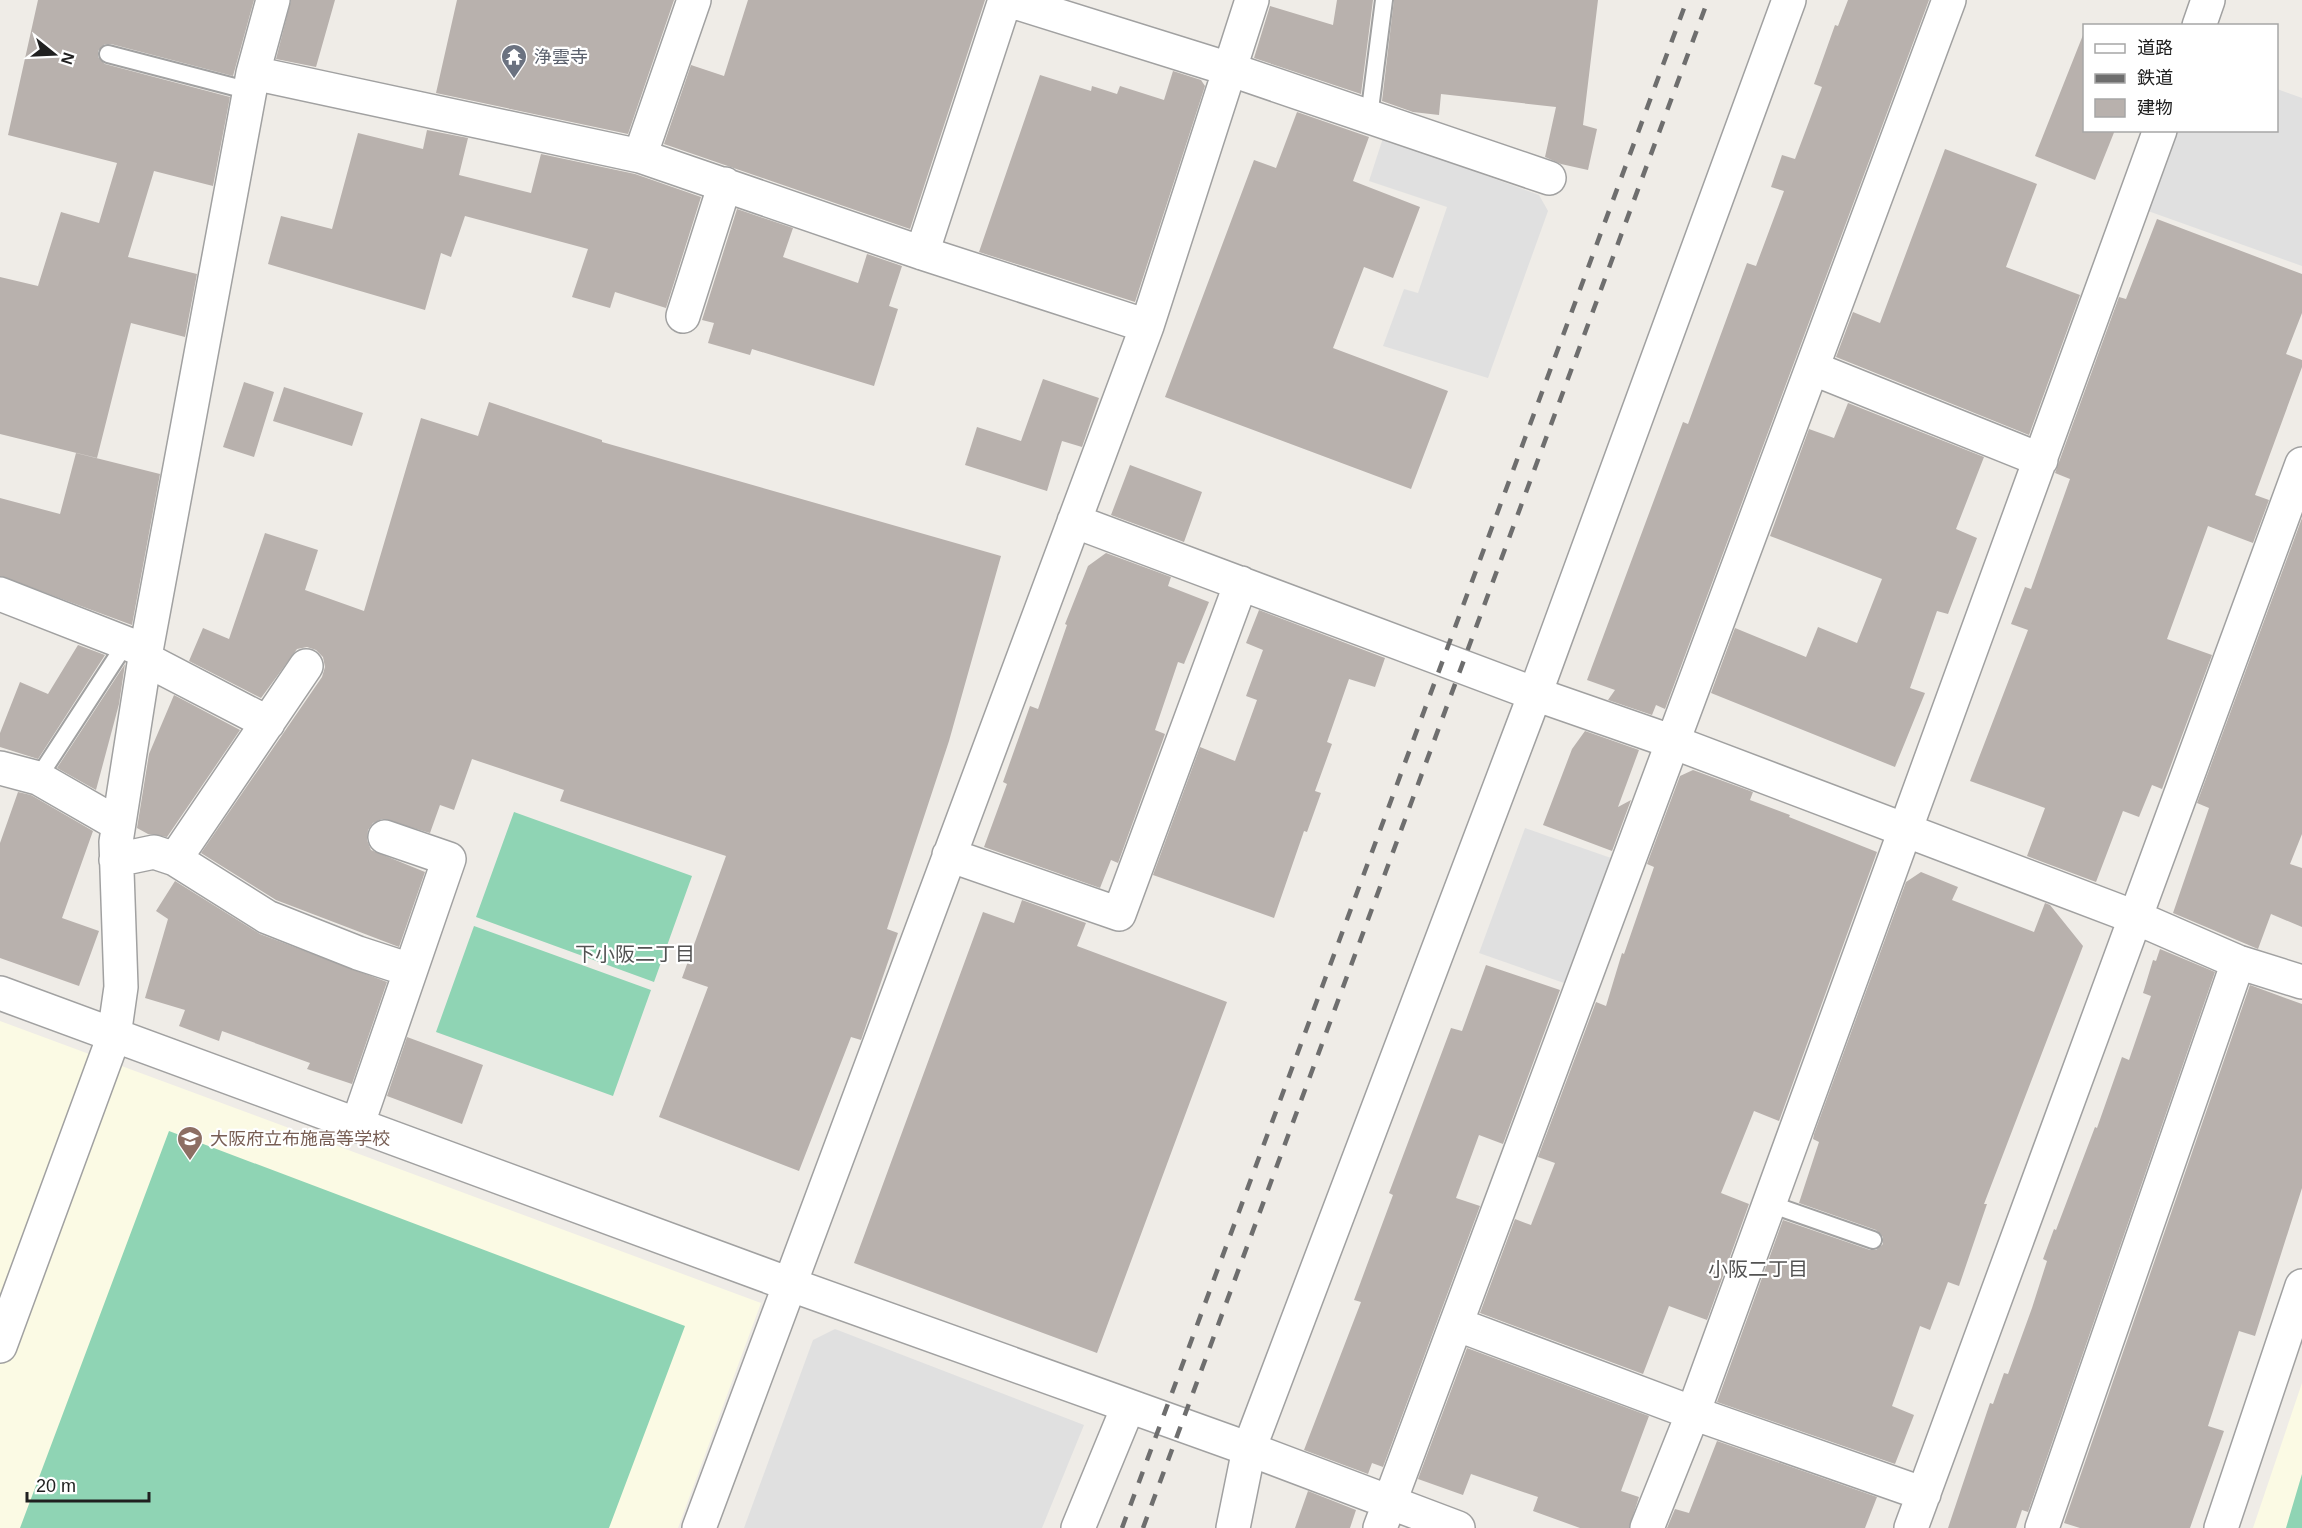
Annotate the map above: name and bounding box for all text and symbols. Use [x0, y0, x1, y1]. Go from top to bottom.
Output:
north arrow [24, 24, 84, 84]
legend [2083, 24, 2278, 132]
text: 道路 [2137, 38, 2173, 58]
temple icon: 浄雲寺 [499, 42, 529, 80]
place label: 浄雲寺 [534, 47, 588, 67]
text: N [58, 50, 78, 67]
text: 鉄道 [2137, 68, 2173, 88]
text: 建物 [2137, 98, 2173, 118]
district label: 下小阪二丁目 [575, 943, 695, 965]
school or university icon: 大阪府立布施高等学校 [175, 1124, 205, 1162]
place label: 大阪府立布施高等学校 [210, 1129, 390, 1149]
district label: 小阪二丁目 [1708, 1258, 1808, 1280]
scale bar [27, 1465, 148, 1503]
text: 20 m [36, 1476, 76, 1496]

